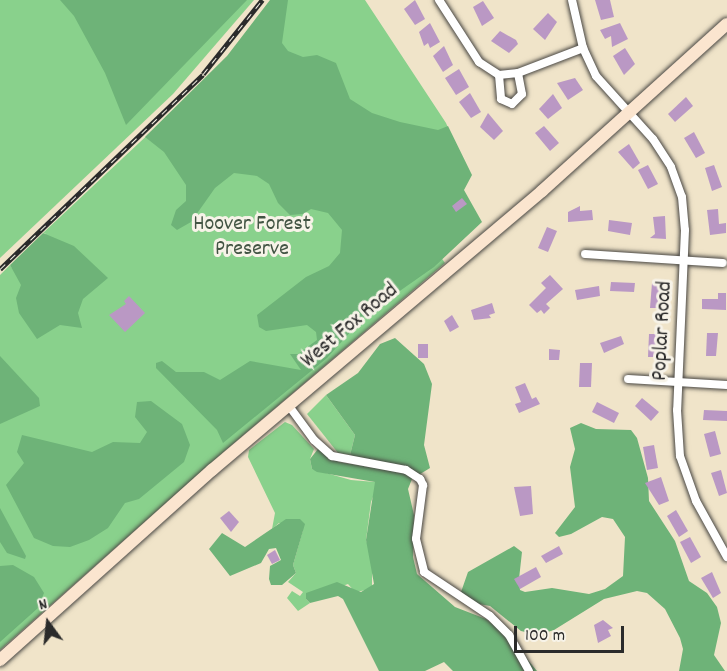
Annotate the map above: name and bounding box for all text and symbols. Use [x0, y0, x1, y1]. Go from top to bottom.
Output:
park label: Hoover Forest Preserve [193, 211, 311, 262]
street label: West Fox Road [296, 278, 404, 374]
street label: Poplar Road [647, 280, 679, 382]
north arrow [18, 593, 78, 653]
text: N [36, 593, 50, 617]
scale bar [517, 614, 626, 652]
text: 100 m [525, 624, 565, 649]

